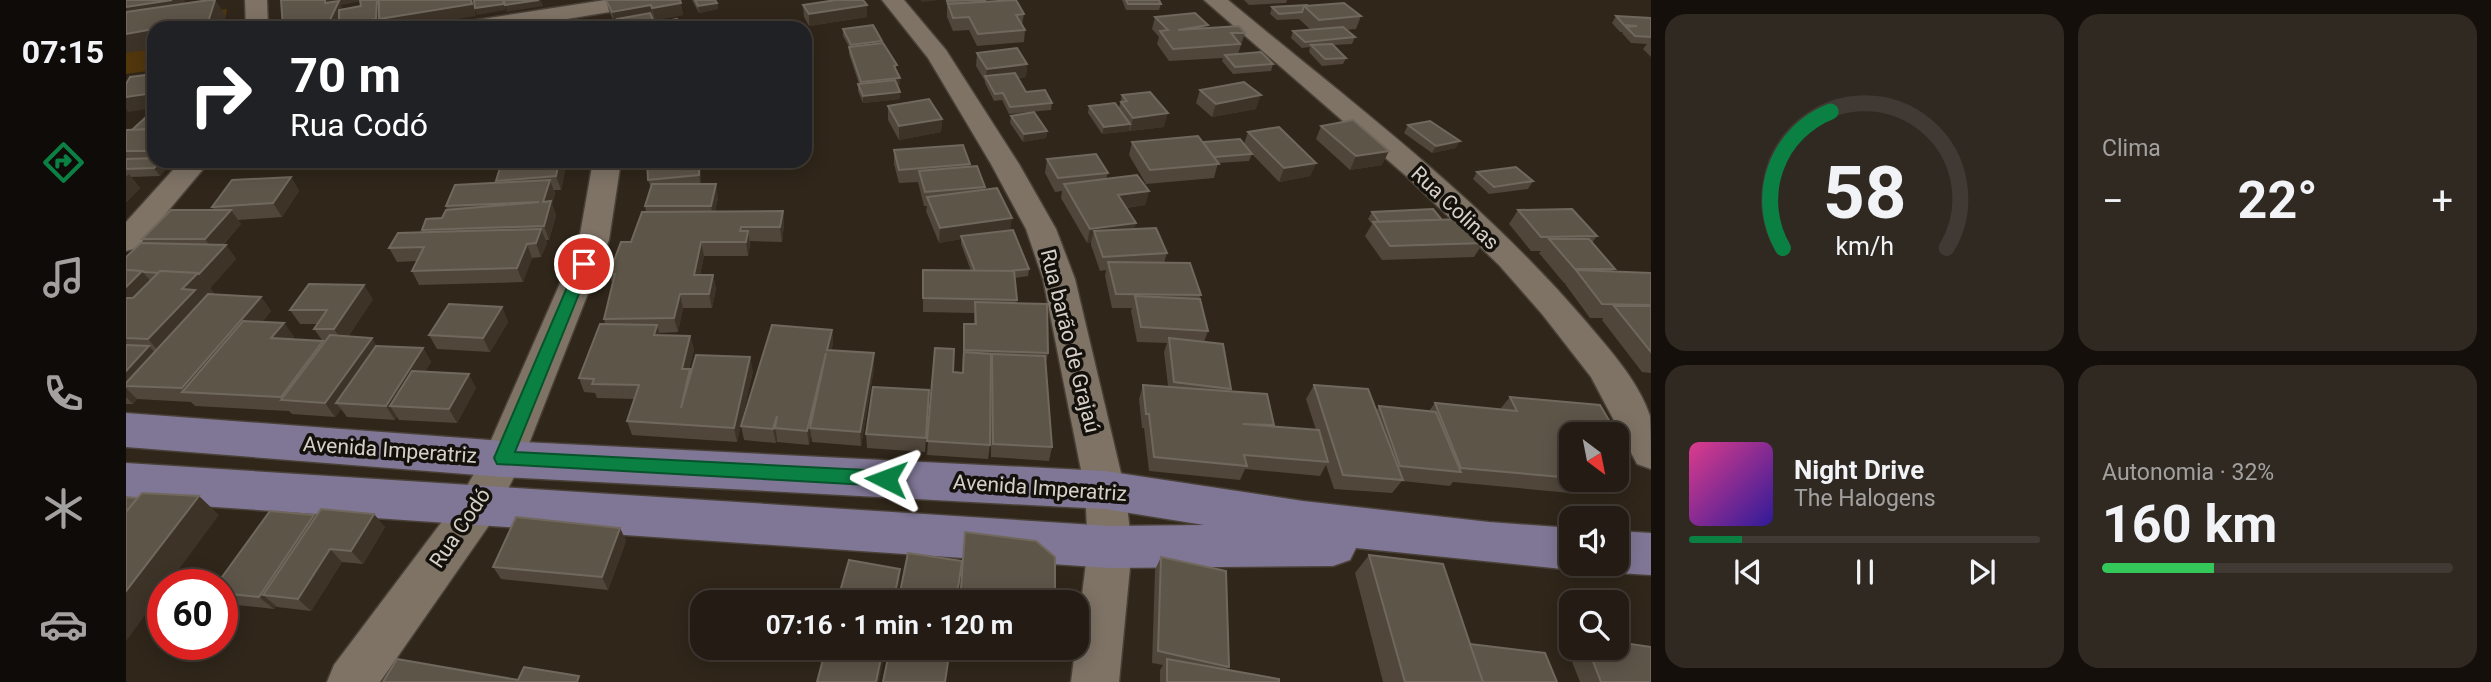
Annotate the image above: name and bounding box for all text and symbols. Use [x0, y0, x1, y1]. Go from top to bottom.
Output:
text: 07:15 [22, 33, 104, 71]
text: 70 m [290, 47, 401, 104]
icon: right [175, 49, 266, 140]
text: Rua Codó [290, 106, 428, 144]
text: Clima [2102, 135, 2161, 162]
icon: directions [39, 138, 88, 187]
text: 58 [1823, 151, 1906, 237]
street label: Rua Colinas [1406, 161, 1504, 255]
text: 22° [2238, 170, 2318, 231]
text: − [2102, 179, 2124, 223]
text: + [2431, 179, 2453, 223]
text: km/h [1835, 232, 1894, 261]
pin [554, 234, 614, 294]
icon: arrive [565, 245, 603, 283]
street label: Rua barão de Grajaú [1036, 247, 1104, 435]
icon: music [39, 253, 88, 302]
icon: phone [39, 369, 88, 418]
north arrow [1559, 422, 1629, 492]
map controls [1559, 422, 1629, 660]
street label: Avenida Imperatriz [302, 432, 478, 468]
position arrow [849, 442, 923, 516]
text: Night Drive [1794, 455, 1924, 485]
text: Autonomia · 32% [2102, 459, 2274, 486]
street label: Avenida Imperatriz [952, 470, 1128, 506]
icon: climate [39, 484, 88, 533]
street label: Rua Codó [425, 484, 495, 572]
text: The Halogens [1794, 485, 1936, 512]
text: 160 km [2102, 494, 2277, 555]
button: sound [1559, 506, 1629, 576]
icon: previous [1729, 553, 1767, 591]
icon: pause [1846, 553, 1884, 591]
icon: next [1963, 553, 2001, 591]
speed limit sign: 60 [147, 569, 238, 660]
button: search [1559, 590, 1629, 660]
icon: car [39, 600, 88, 649]
text: 07:16 · 1 min · 120 m [766, 610, 1013, 640]

